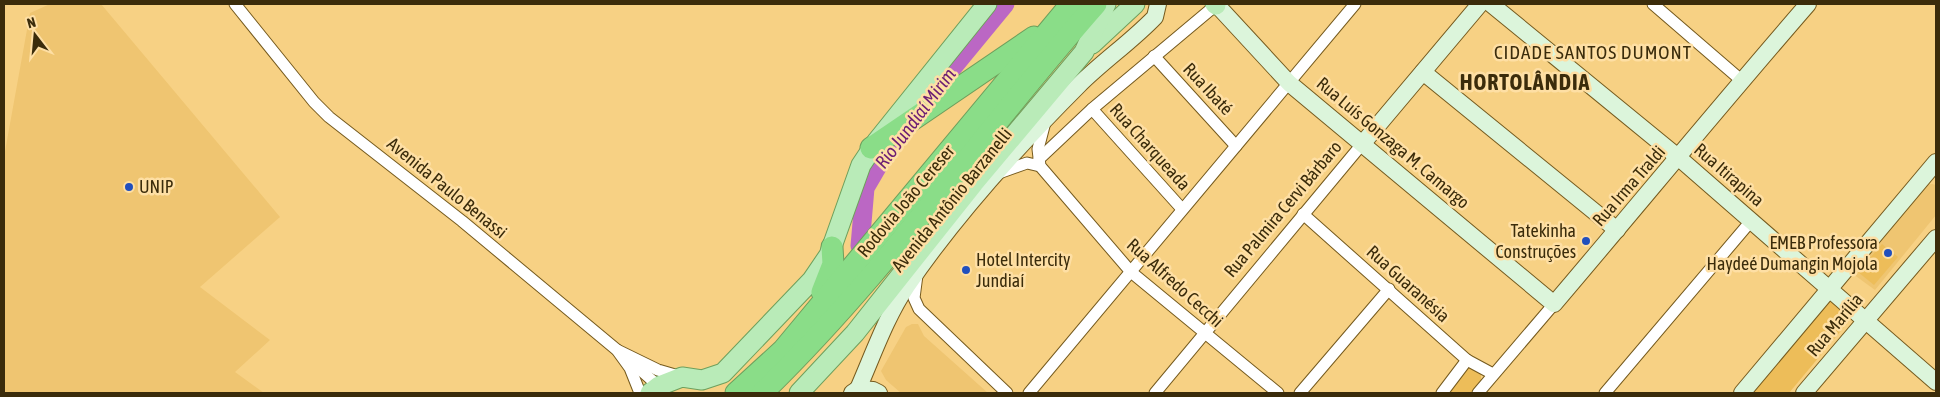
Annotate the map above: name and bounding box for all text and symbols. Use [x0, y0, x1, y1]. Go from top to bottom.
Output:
north arrow [10, 10, 60, 60]
text: N [25, 14, 38, 31]
district label: CIDADE SANTOS DUMONT [1494, 41, 1692, 63]
street label: Rua Ibaté [1179, 58, 1238, 119]
water label: Rio Jundiaí Mirim [870, 63, 960, 172]
district label: HORTOLÂNDIA [1460, 69, 1590, 95]
street label: Rua Luís Gonzaga M. Camargo [1313, 73, 1474, 213]
street label: Rua Charqueada [1106, 99, 1195, 194]
street label: Avenida Antônio Barzanelli [887, 124, 1016, 276]
street label: Avenida Paulo Benassi [383, 133, 511, 242]
street label: Rua Palmira Cervi Bárbaro [1219, 136, 1346, 281]
street label: Rua Itirapina [1690, 139, 1768, 211]
street label: Rodovia João Cereser [853, 140, 959, 261]
street label: Rua Irma Traldi [1588, 141, 1669, 230]
place label: UNIP [139, 176, 174, 197]
marker: UNIP [123, 181, 135, 193]
place label: Tatekinha Construções [1496, 220, 1576, 262]
place label: EMEB Professora Haydeé Dumangin Mojola [1707, 232, 1878, 274]
street label: Rua Alfredo Cecchi [1123, 234, 1228, 331]
marker: Tatekinha Construções [1580, 235, 1592, 247]
street label: Rua Guaranésia [1363, 241, 1454, 326]
marker: EMEB Professora Haydeé Dumangin Mojola [1882, 247, 1894, 259]
place label: Hotel Intercity Jundiaí [976, 249, 1071, 291]
marker: Hotel Intercity Jundiaí [960, 264, 972, 276]
street label: Rua Marília [1802, 289, 1867, 360]

